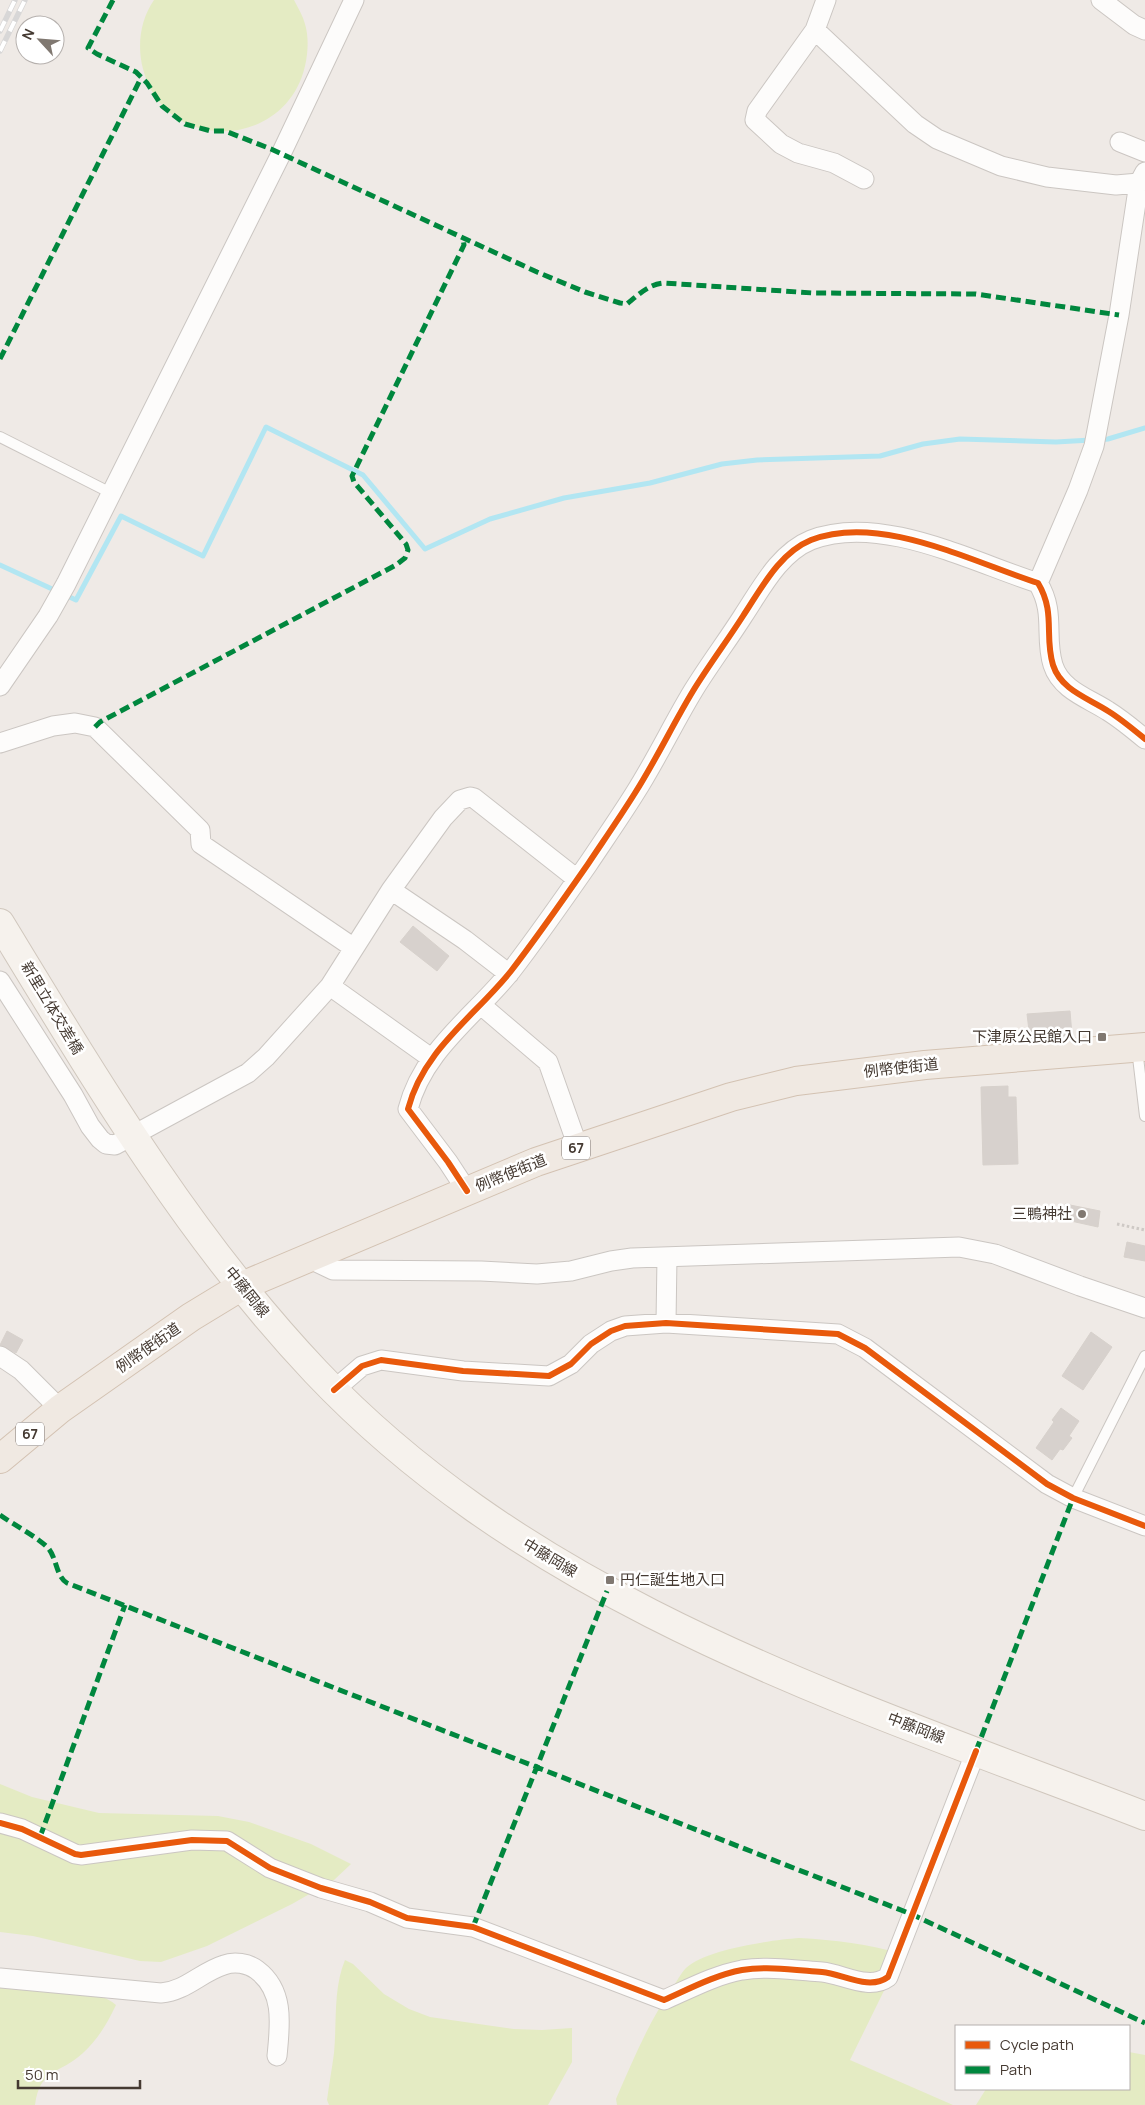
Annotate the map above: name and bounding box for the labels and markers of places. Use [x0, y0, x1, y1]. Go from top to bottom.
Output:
place label: 下津原公民館入口 [972, 1026, 1092, 1047]
marker: 下津原公民館入口 [1096, 1031, 1108, 1043]
place label: 三鴨神社 [1012, 1203, 1072, 1224]
marker: 三鴨神社 [1076, 1208, 1088, 1220]
place label: 円仁誕生地入口 [620, 1569, 725, 1590]
marker: 円仁誕生地入口 [604, 1574, 616, 1586]

